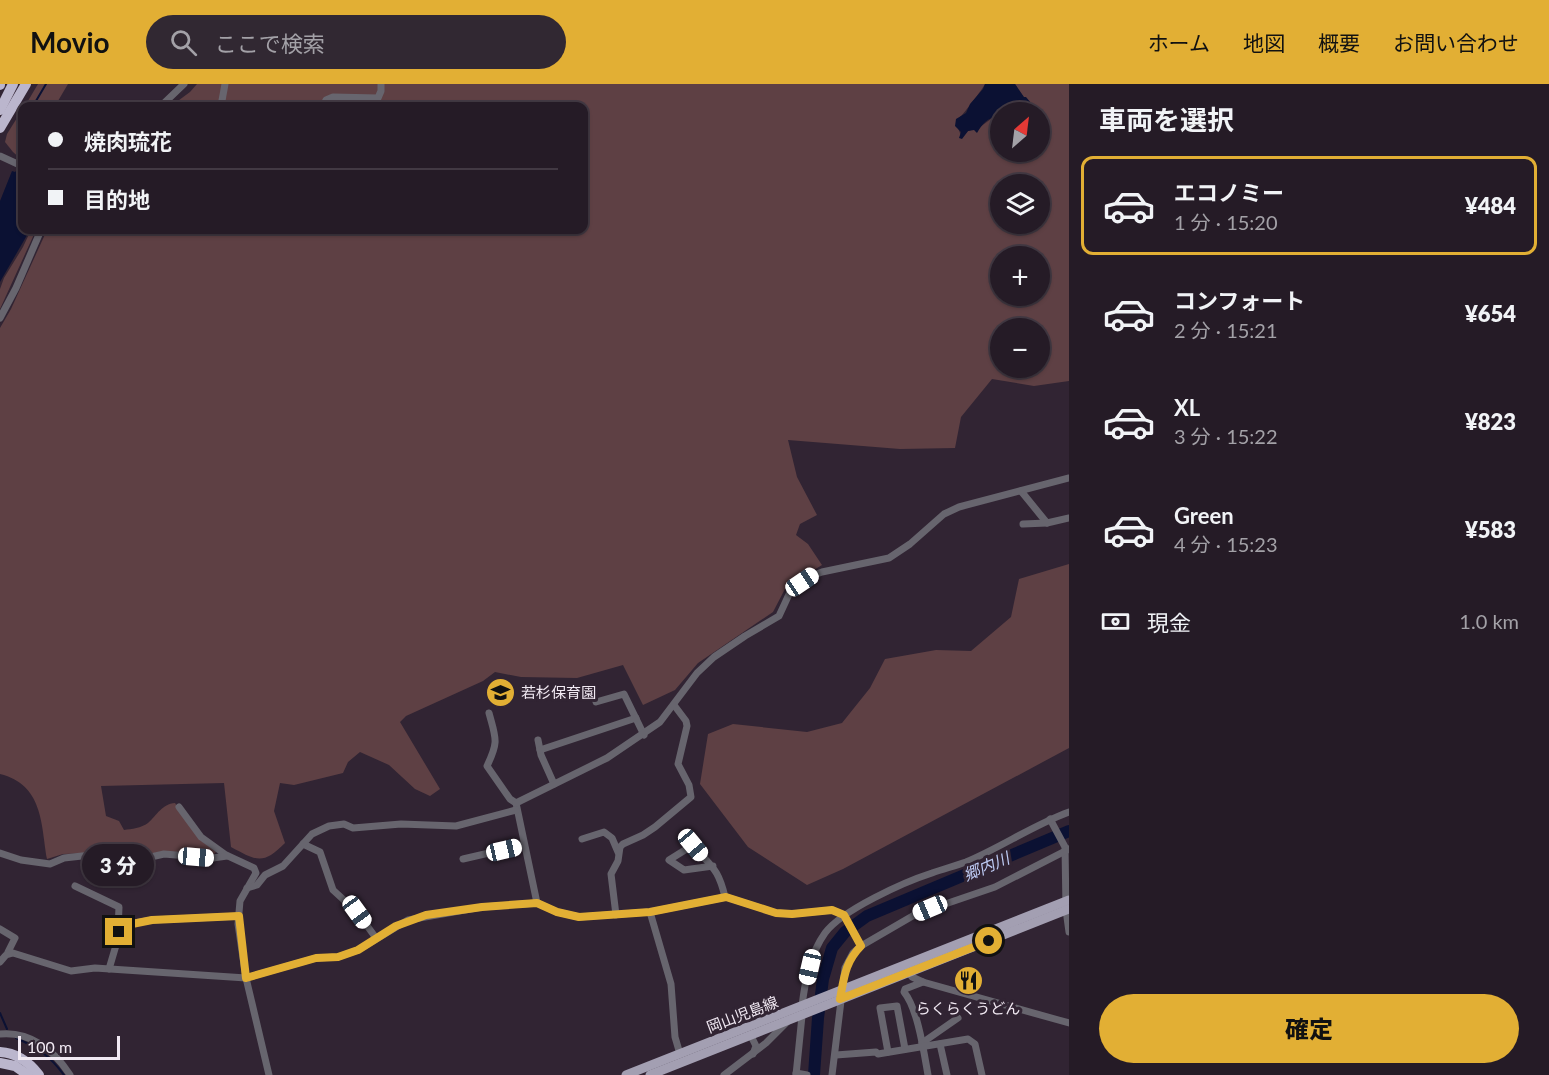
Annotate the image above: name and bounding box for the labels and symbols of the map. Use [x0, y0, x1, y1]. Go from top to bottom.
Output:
north arrow [990, 102, 1050, 162]
car [782, 564, 822, 600]
school or university icon: 若杉保育園 [484, 676, 516, 708]
place label: 若杉保育園 [521, 683, 596, 701]
car [675, 825, 711, 865]
car [484, 837, 524, 863]
callout: 3 分 [83, 845, 155, 887]
car [177, 846, 215, 868]
water label: 郷内川 [960, 847, 1014, 884]
car [339, 892, 375, 932]
car [910, 893, 950, 923]
route end [105, 918, 132, 945]
route start [975, 927, 1002, 954]
car [797, 947, 823, 987]
restaurant icon: らくらくうどん [952, 965, 984, 997]
street label: 岡山児島線 [704, 992, 780, 1036]
place label: らくらくうどん [916, 999, 1020, 1017]
scale bar [18, 1033, 120, 1060]

